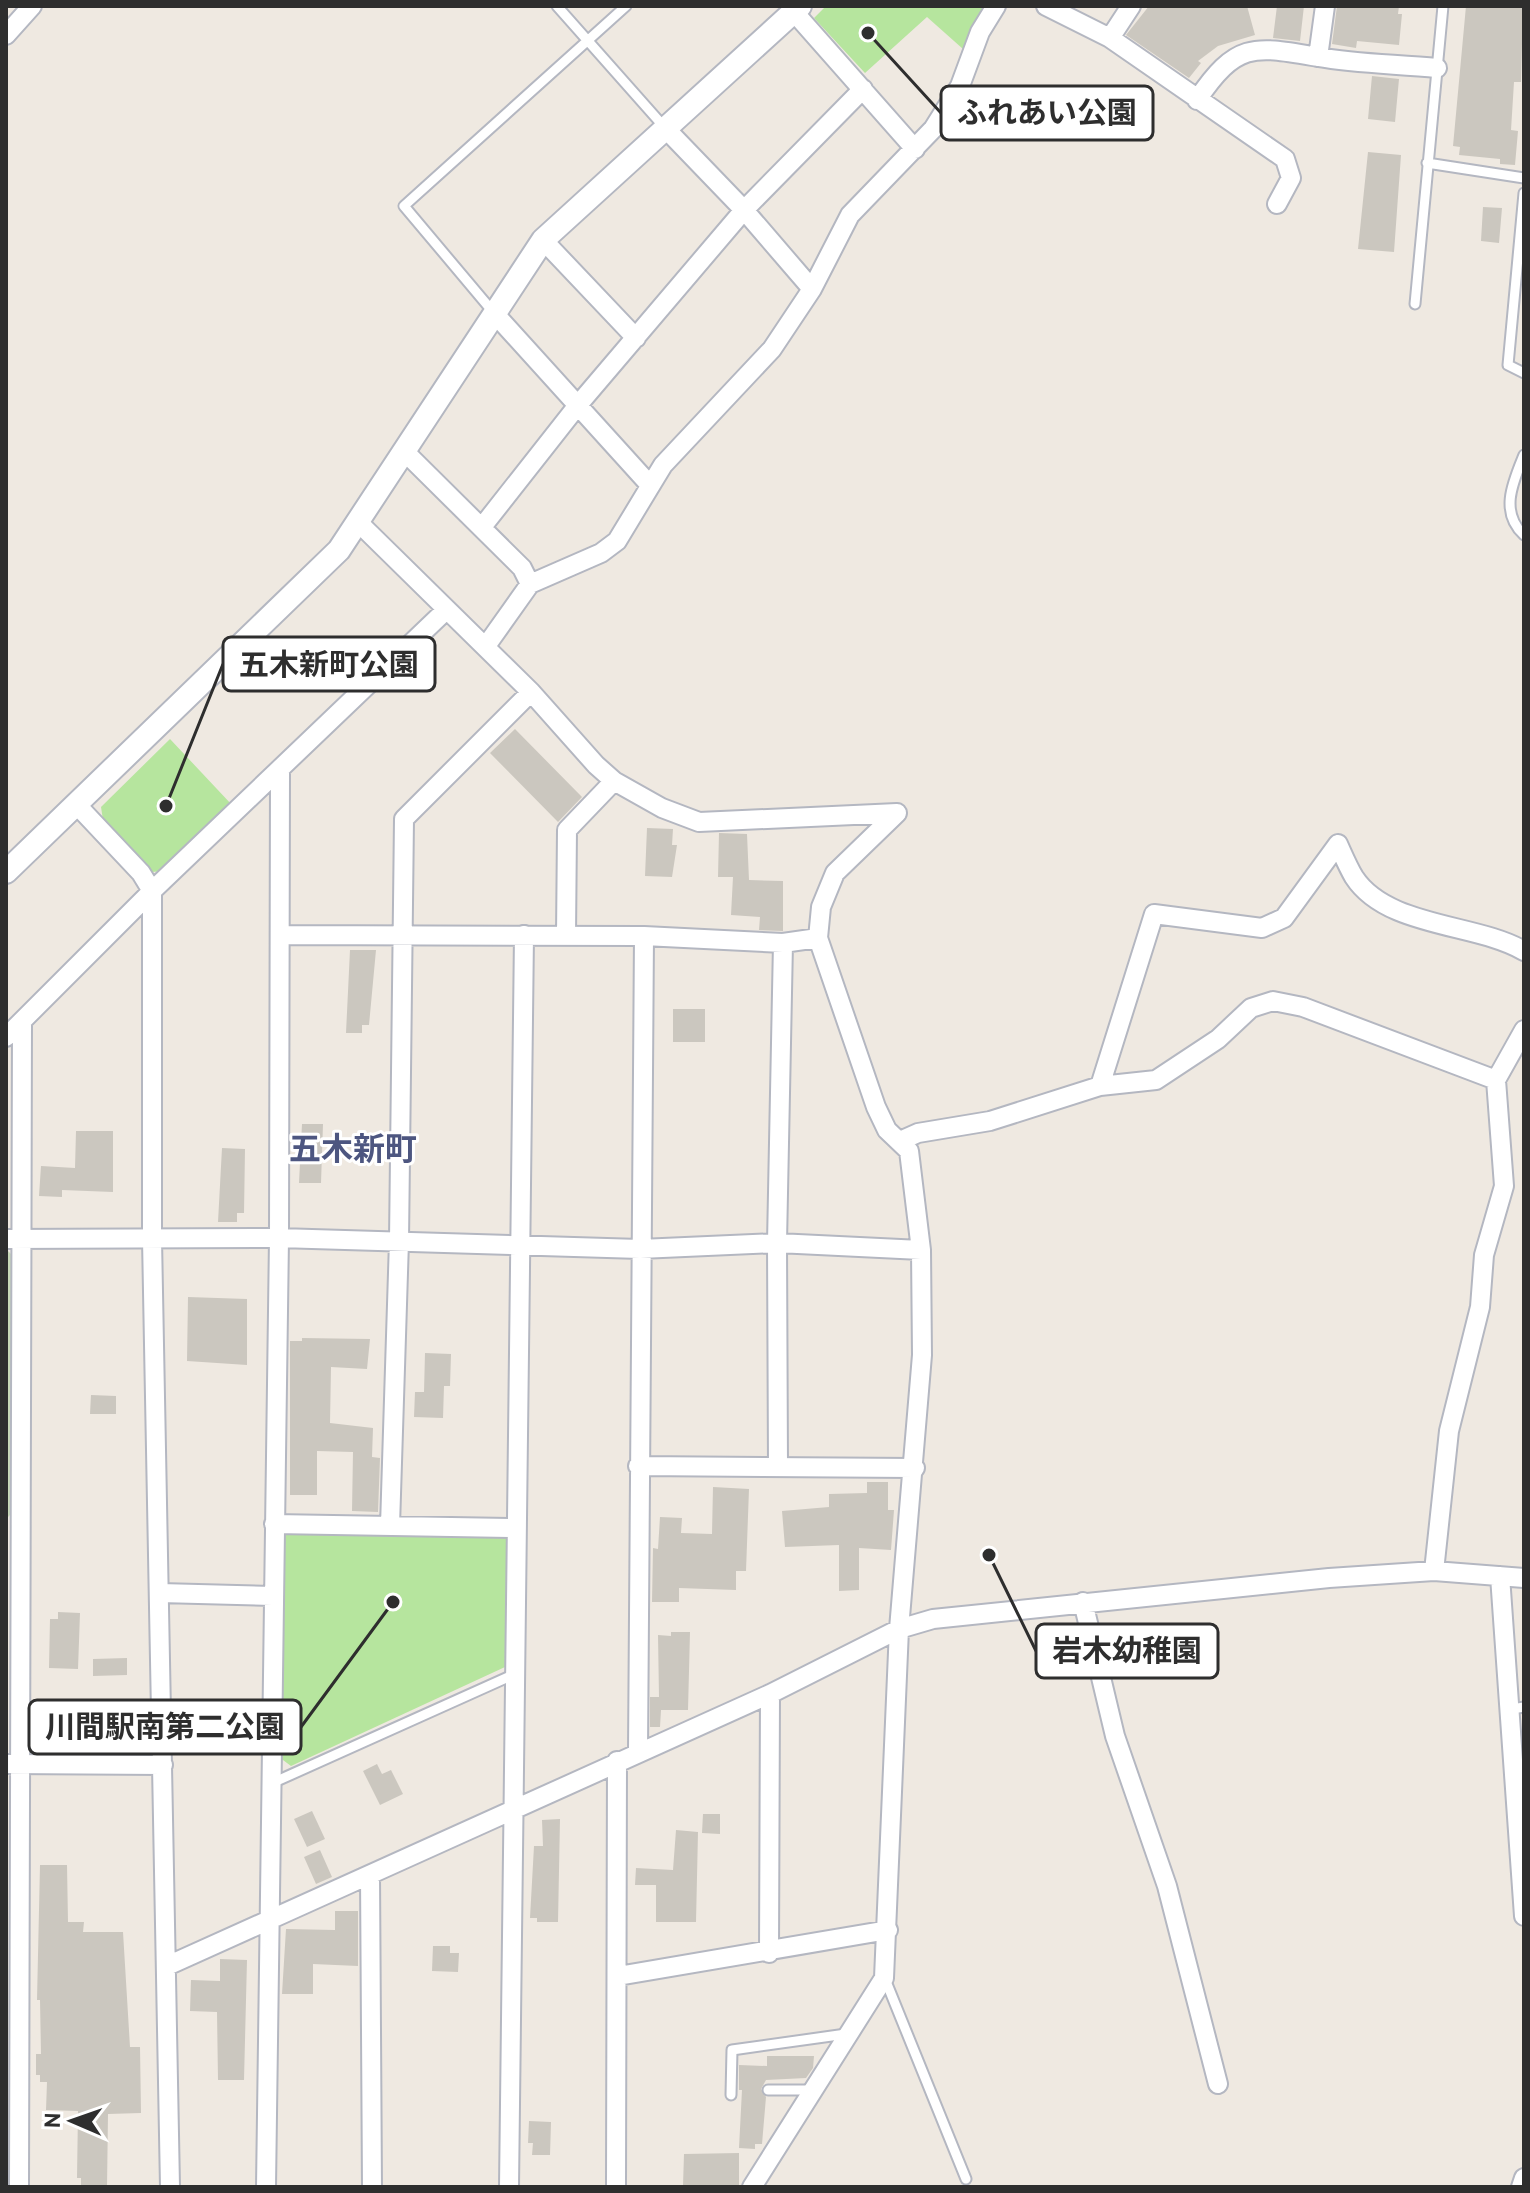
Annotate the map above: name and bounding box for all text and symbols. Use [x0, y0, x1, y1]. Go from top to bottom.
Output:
callout: ふれあい公園 [941, 86, 1153, 140]
text: ふれあい公園 [957, 97, 1137, 134]
callout: 五木新町公園 [223, 637, 435, 691]
text: 五木新町公園 [239, 649, 419, 686]
district label: 五木新町 [289, 1132, 417, 1172]
callout: 岩木幼稚園 [1036, 1624, 1218, 1678]
text: 岩木幼稚園 [1052, 1635, 1202, 1672]
callout: 川間駅南第二公園 [29, 1700, 301, 1754]
text: 川間駅南第二公園 [45, 1711, 285, 1748]
north arrow [32, 2081, 112, 2161]
text: N [41, 2112, 68, 2129]

